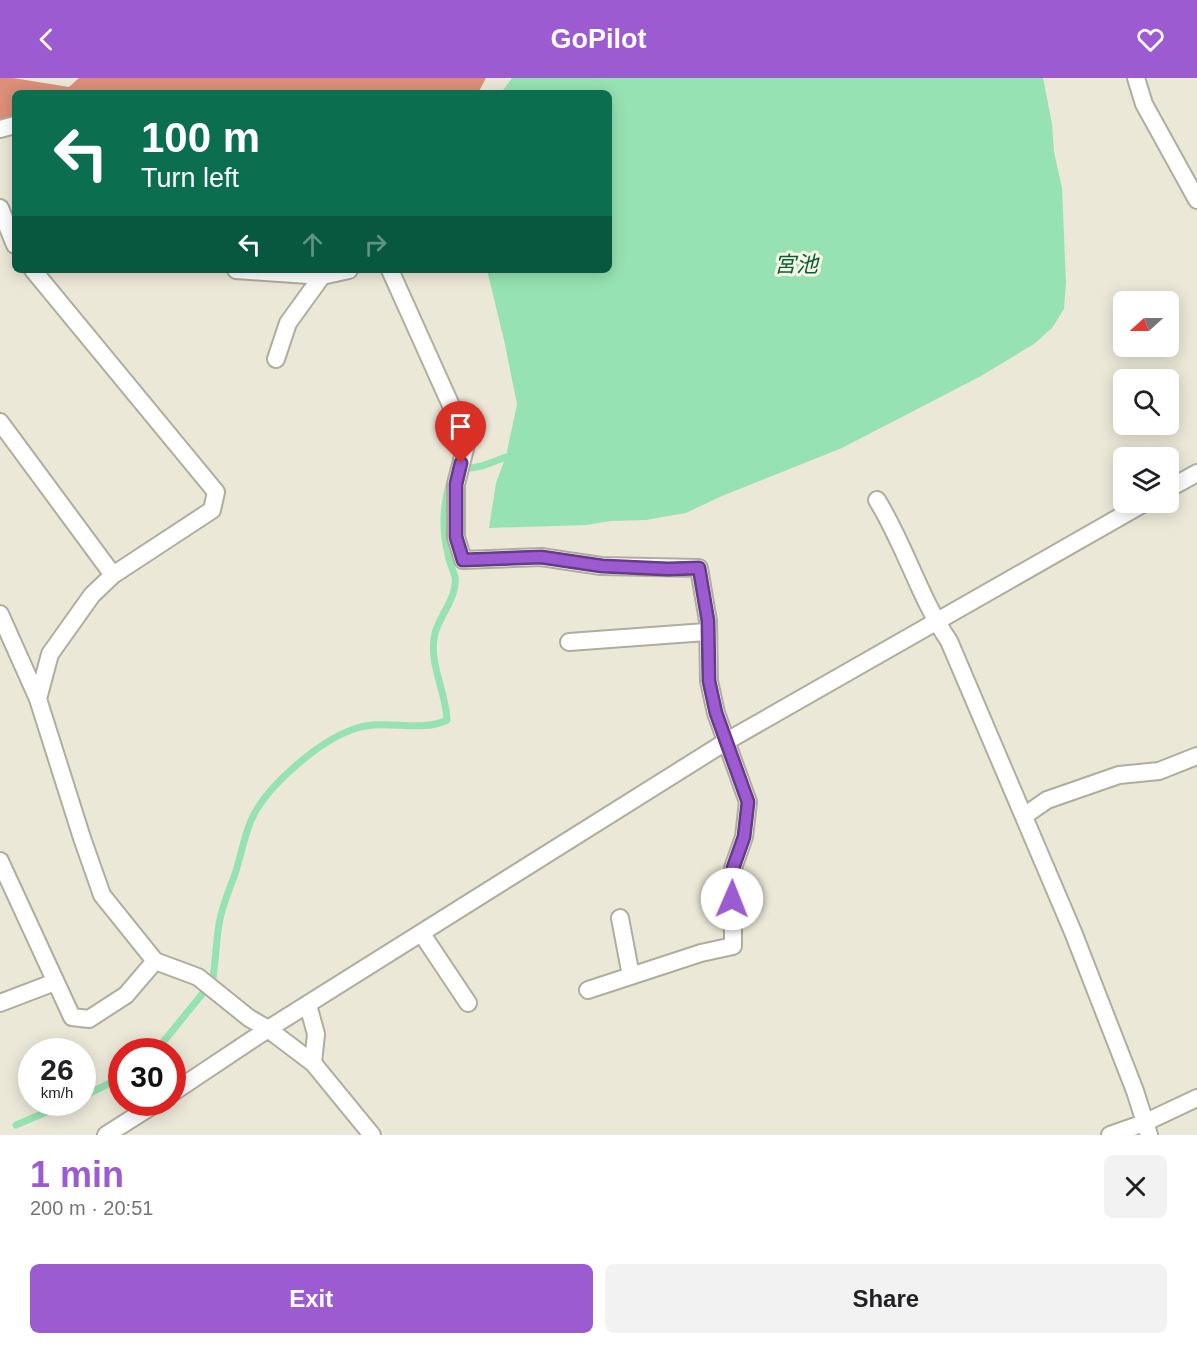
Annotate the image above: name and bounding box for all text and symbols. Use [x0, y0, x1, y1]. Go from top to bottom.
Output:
icon: back [30, 23, 63, 56]
icon: heart [1134, 23, 1167, 56]
text: GoPilot [551, 24, 647, 54]
icon: left [42, 114, 120, 192]
text: 100 m [141, 114, 260, 161]
text: Turn left [141, 163, 239, 193]
icon: left [233, 228, 266, 261]
icon: ahead [296, 228, 329, 261]
icon: right [359, 228, 392, 261]
water label: 宮池 [774, 252, 820, 277]
north arrow [1113, 291, 1179, 357]
map controls [1113, 291, 1179, 513]
button: search [1113, 369, 1179, 435]
pin [435, 401, 486, 463]
icon: arrive [444, 410, 477, 443]
button: layers [1113, 447, 1179, 513]
position arrow [700, 867, 764, 931]
speed limit sign: 30 [108, 1038, 186, 1116]
text: 26 [40, 1053, 74, 1086]
text: km/h [41, 1084, 73, 1101]
text: 1 min [30, 1154, 124, 1195]
button: close [1104, 1155, 1167, 1218]
text: 200 m · 20:51 [30, 1197, 153, 1219]
button: Exit [30, 1264, 593, 1333]
button: Share [605, 1264, 1167, 1333]

